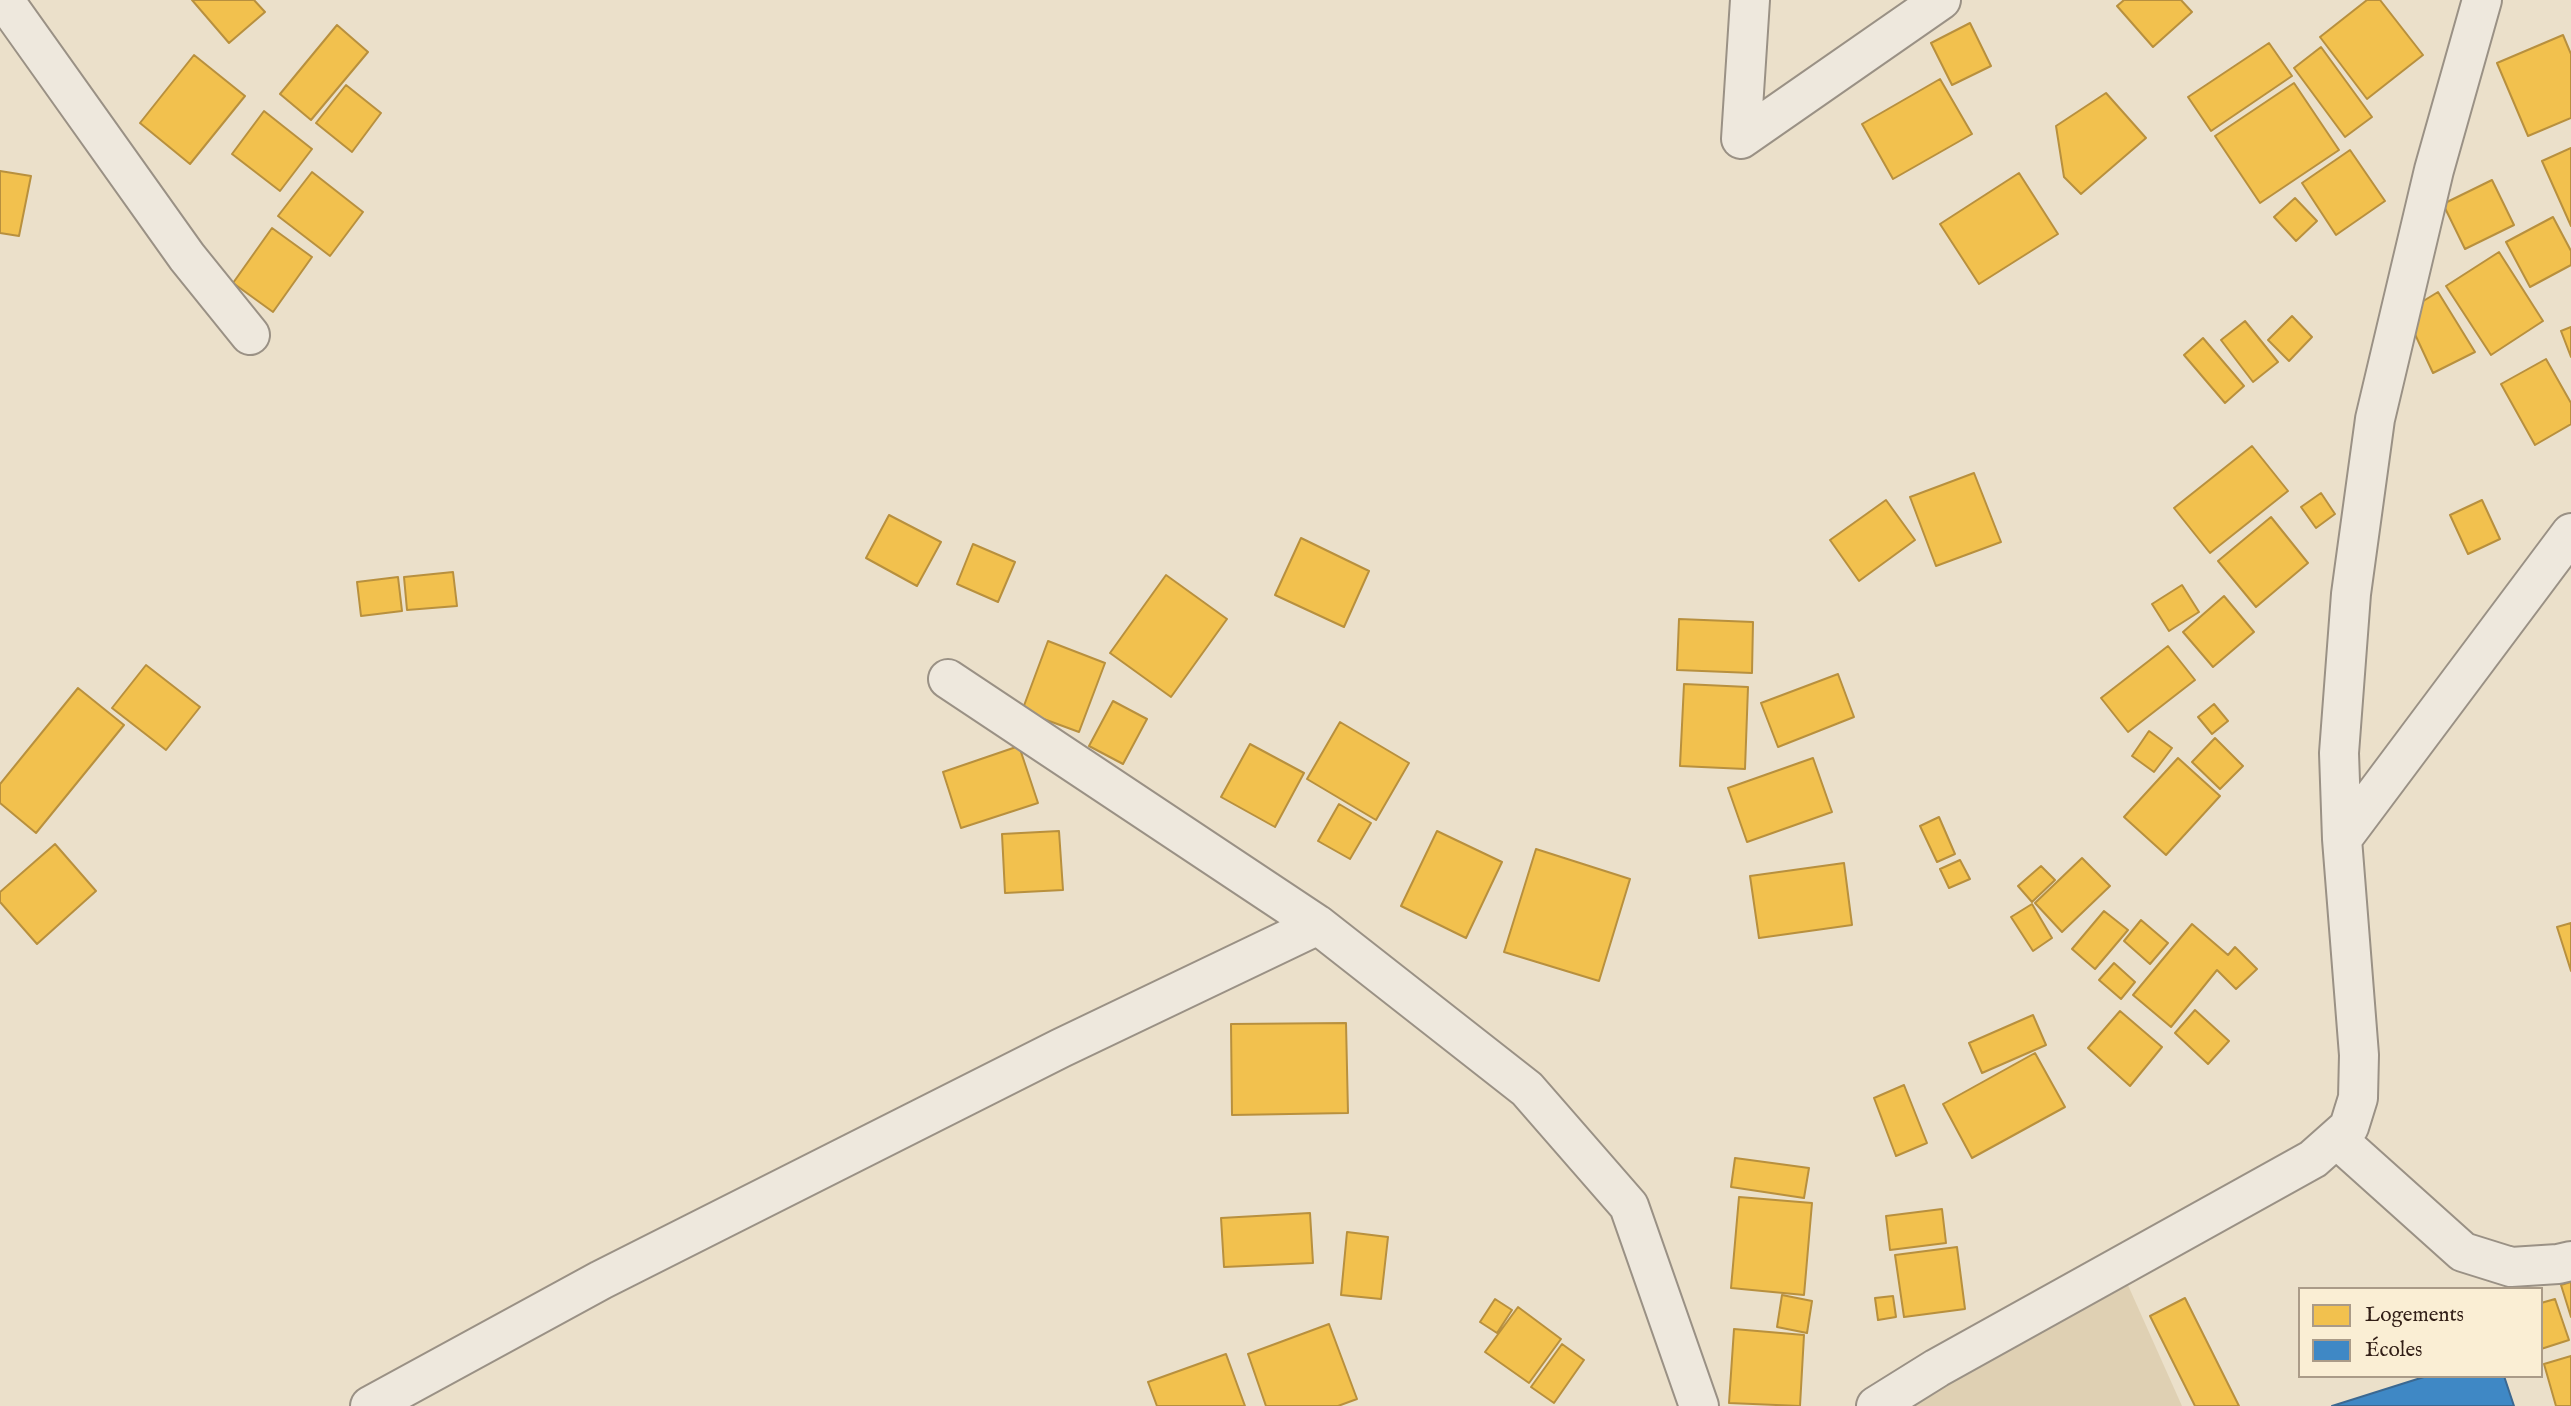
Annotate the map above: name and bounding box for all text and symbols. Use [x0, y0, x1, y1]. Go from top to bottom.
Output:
legend [2298, 1287, 2543, 1378]
text: Logements [2365, 1302, 2464, 1329]
text: Écoles [2365, 1337, 2422, 1364]

